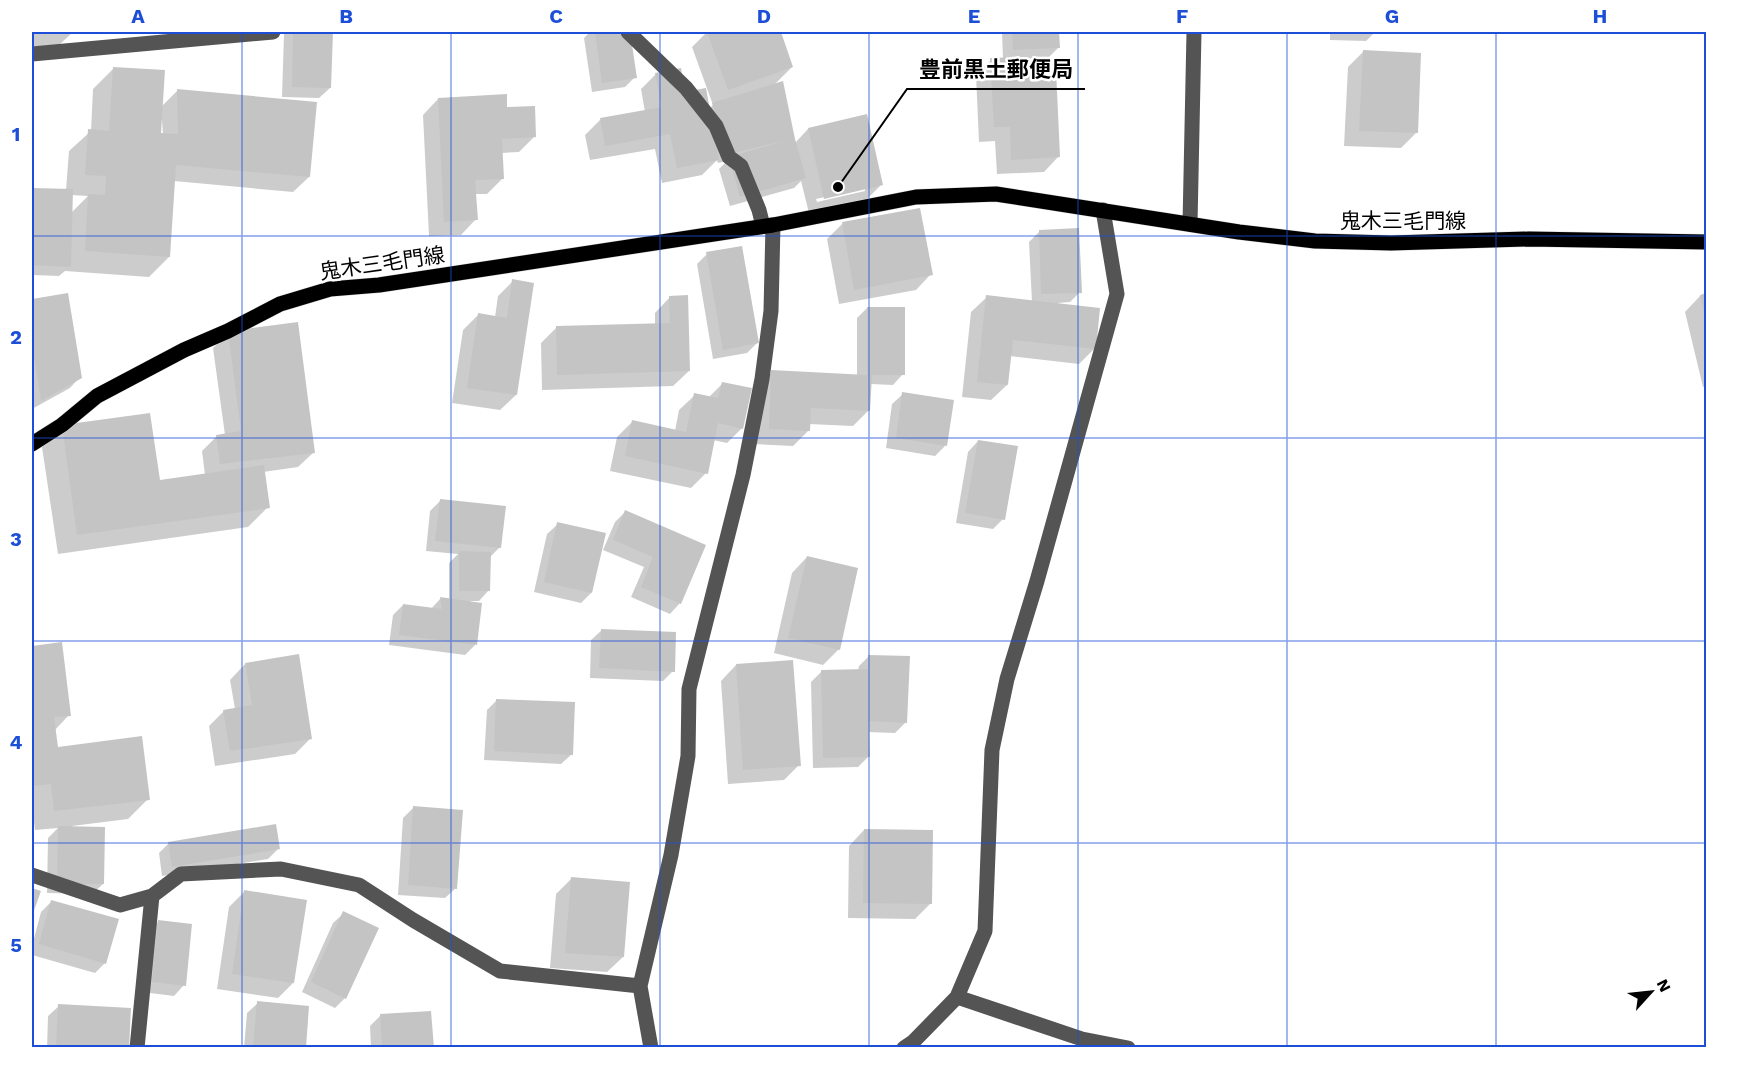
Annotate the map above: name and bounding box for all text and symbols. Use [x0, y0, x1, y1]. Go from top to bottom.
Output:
text: A [131, 4, 145, 28]
text: B [339, 4, 353, 28]
text: C [549, 4, 563, 28]
text: D [757, 4, 771, 28]
text: E [968, 4, 980, 28]
text: F [1176, 4, 1188, 28]
text: G [1385, 4, 1399, 28]
text: H [1593, 4, 1607, 28]
callout: 豊前黒土郵便局 [907, 49, 1085, 89]
text: 豊前黒土郵便局 [919, 57, 1073, 82]
text: 1 [12, 122, 20, 146]
street label: 鬼木三毛門線 [1340, 208, 1466, 233]
street label: 鬼木三毛門線 [318, 242, 446, 284]
text: 2 [10, 325, 22, 349]
text: 3 [10, 527, 22, 551]
text: 4 [10, 730, 23, 754]
text: 5 [10, 933, 22, 957]
north arrow [1621, 962, 1681, 1022]
text: N [1653, 976, 1675, 995]

